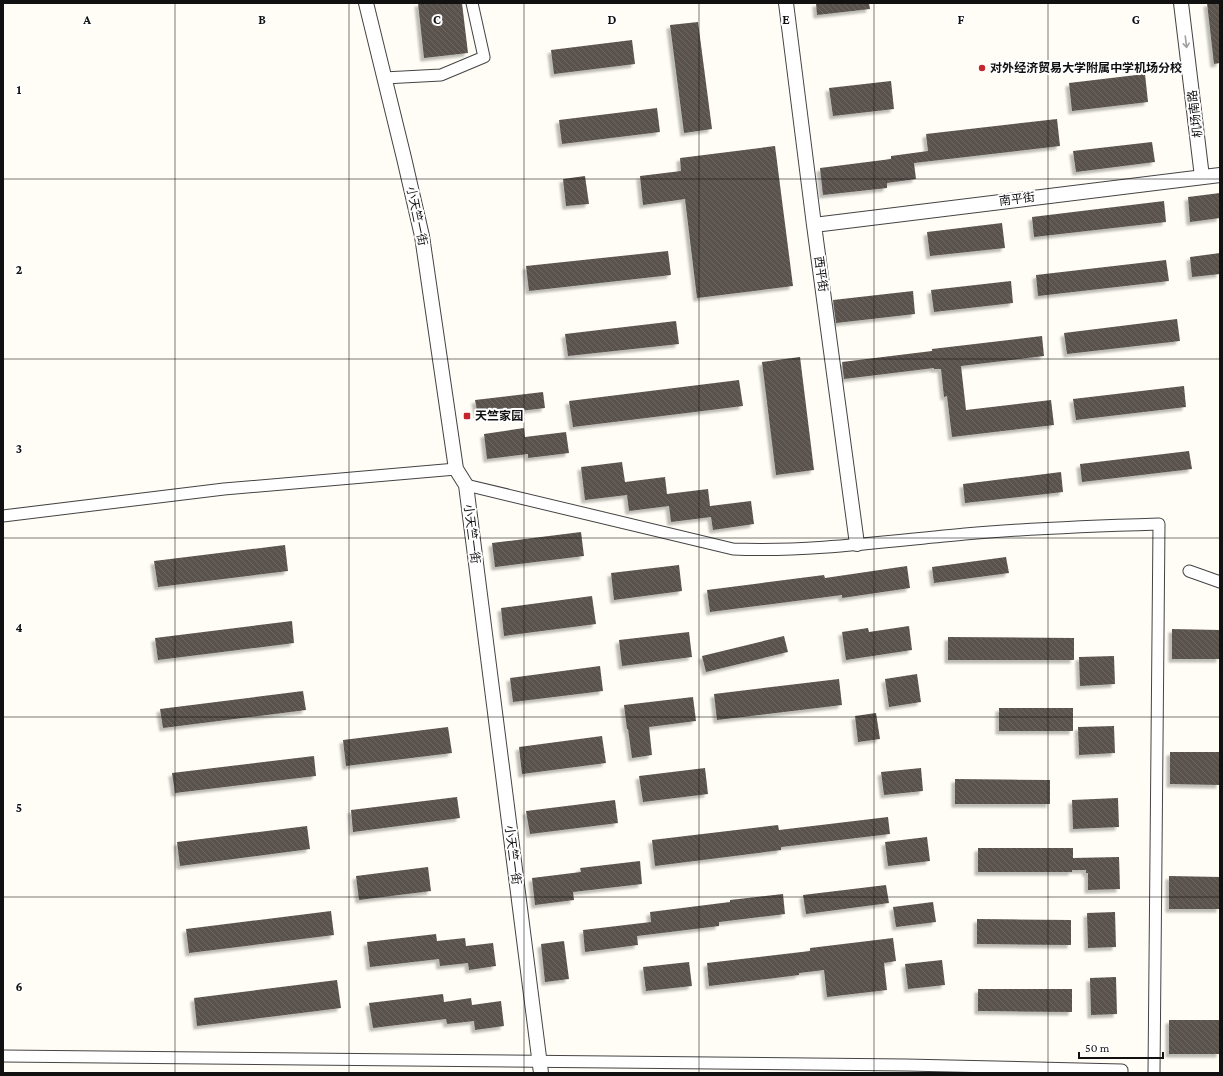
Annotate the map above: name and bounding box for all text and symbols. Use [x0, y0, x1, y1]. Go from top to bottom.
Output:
text: A [82, 12, 91, 27]
text: B [258, 12, 266, 27]
text: C [433, 12, 441, 27]
text: D [608, 12, 617, 27]
text: E [782, 12, 790, 27]
text: F [958, 12, 965, 27]
text: G [1132, 12, 1140, 27]
one-way arrow [1182, 35, 1190, 48]
place label: 对外经济贸易大学附属中学机场分校 [990, 61, 1182, 75]
marker: 对外经济贸易大学附属中学机场分校 [977, 63, 987, 73]
text: 1 [17, 82, 22, 97]
street label: 机场南路 [1185, 89, 1205, 139]
street label: 小天竺一街 [404, 185, 430, 247]
street label: 南平街 [998, 190, 1036, 208]
street label: 西平街 [812, 255, 830, 293]
text: 2 [16, 262, 23, 277]
place label: 天竺家园 [475, 409, 523, 423]
marker: 天竺家园 [462, 411, 472, 421]
text: 3 [16, 441, 22, 456]
street label: 小天竺一街 [461, 503, 483, 565]
text: 4 [15, 620, 23, 635]
text: 5 [16, 800, 22, 815]
street label: 小天竺一街 [502, 824, 524, 886]
text: 6 [15, 979, 23, 994]
scale bar [1079, 1034, 1163, 1060]
text: 50 m [1085, 1041, 1110, 1055]

